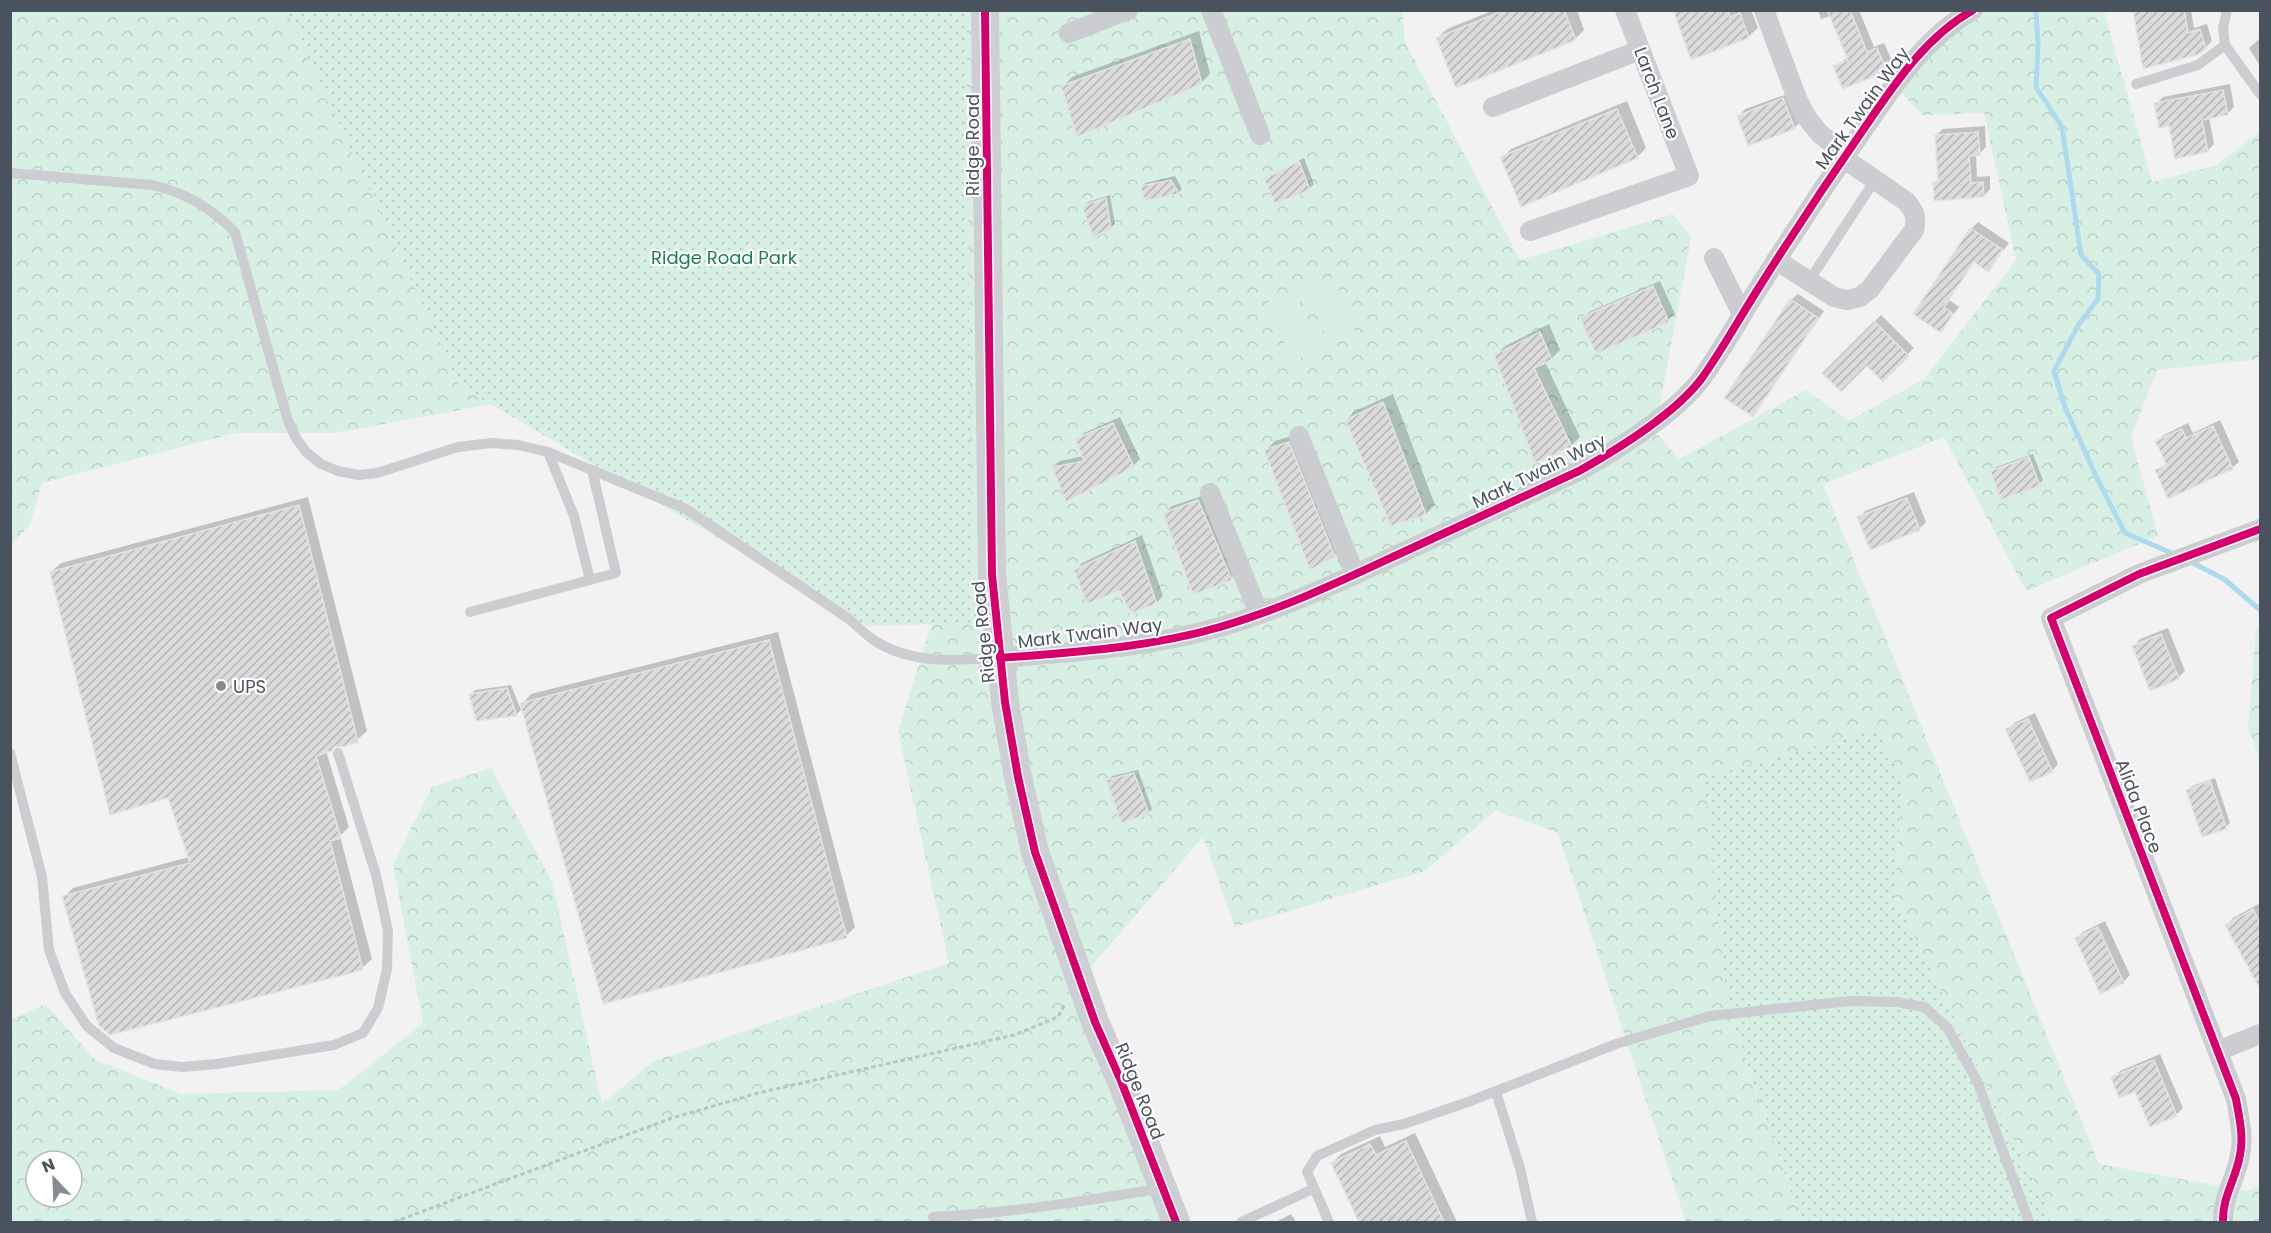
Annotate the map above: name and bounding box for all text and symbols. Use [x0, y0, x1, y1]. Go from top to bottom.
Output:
street label: Mark Twain Way [1809, 42, 1915, 174]
street label: Larch Lane [1628, 43, 1686, 143]
street label: Ridge Road [960, 94, 985, 196]
park label: Ridge Road Park [651, 245, 798, 270]
street label: Mark Twain Way [1468, 428, 1610, 514]
street label: Ridge Road [965, 580, 1001, 684]
street label: Mark Twain Way [1016, 612, 1164, 654]
place label: UPS [233, 674, 266, 699]
marker: UPS [214, 679, 228, 693]
street label: Alida Place [2110, 755, 2168, 857]
street label: Ridge Road [1109, 1039, 1171, 1143]
north arrow [24, 1149, 84, 1209]
text: N [38, 1153, 58, 1179]

